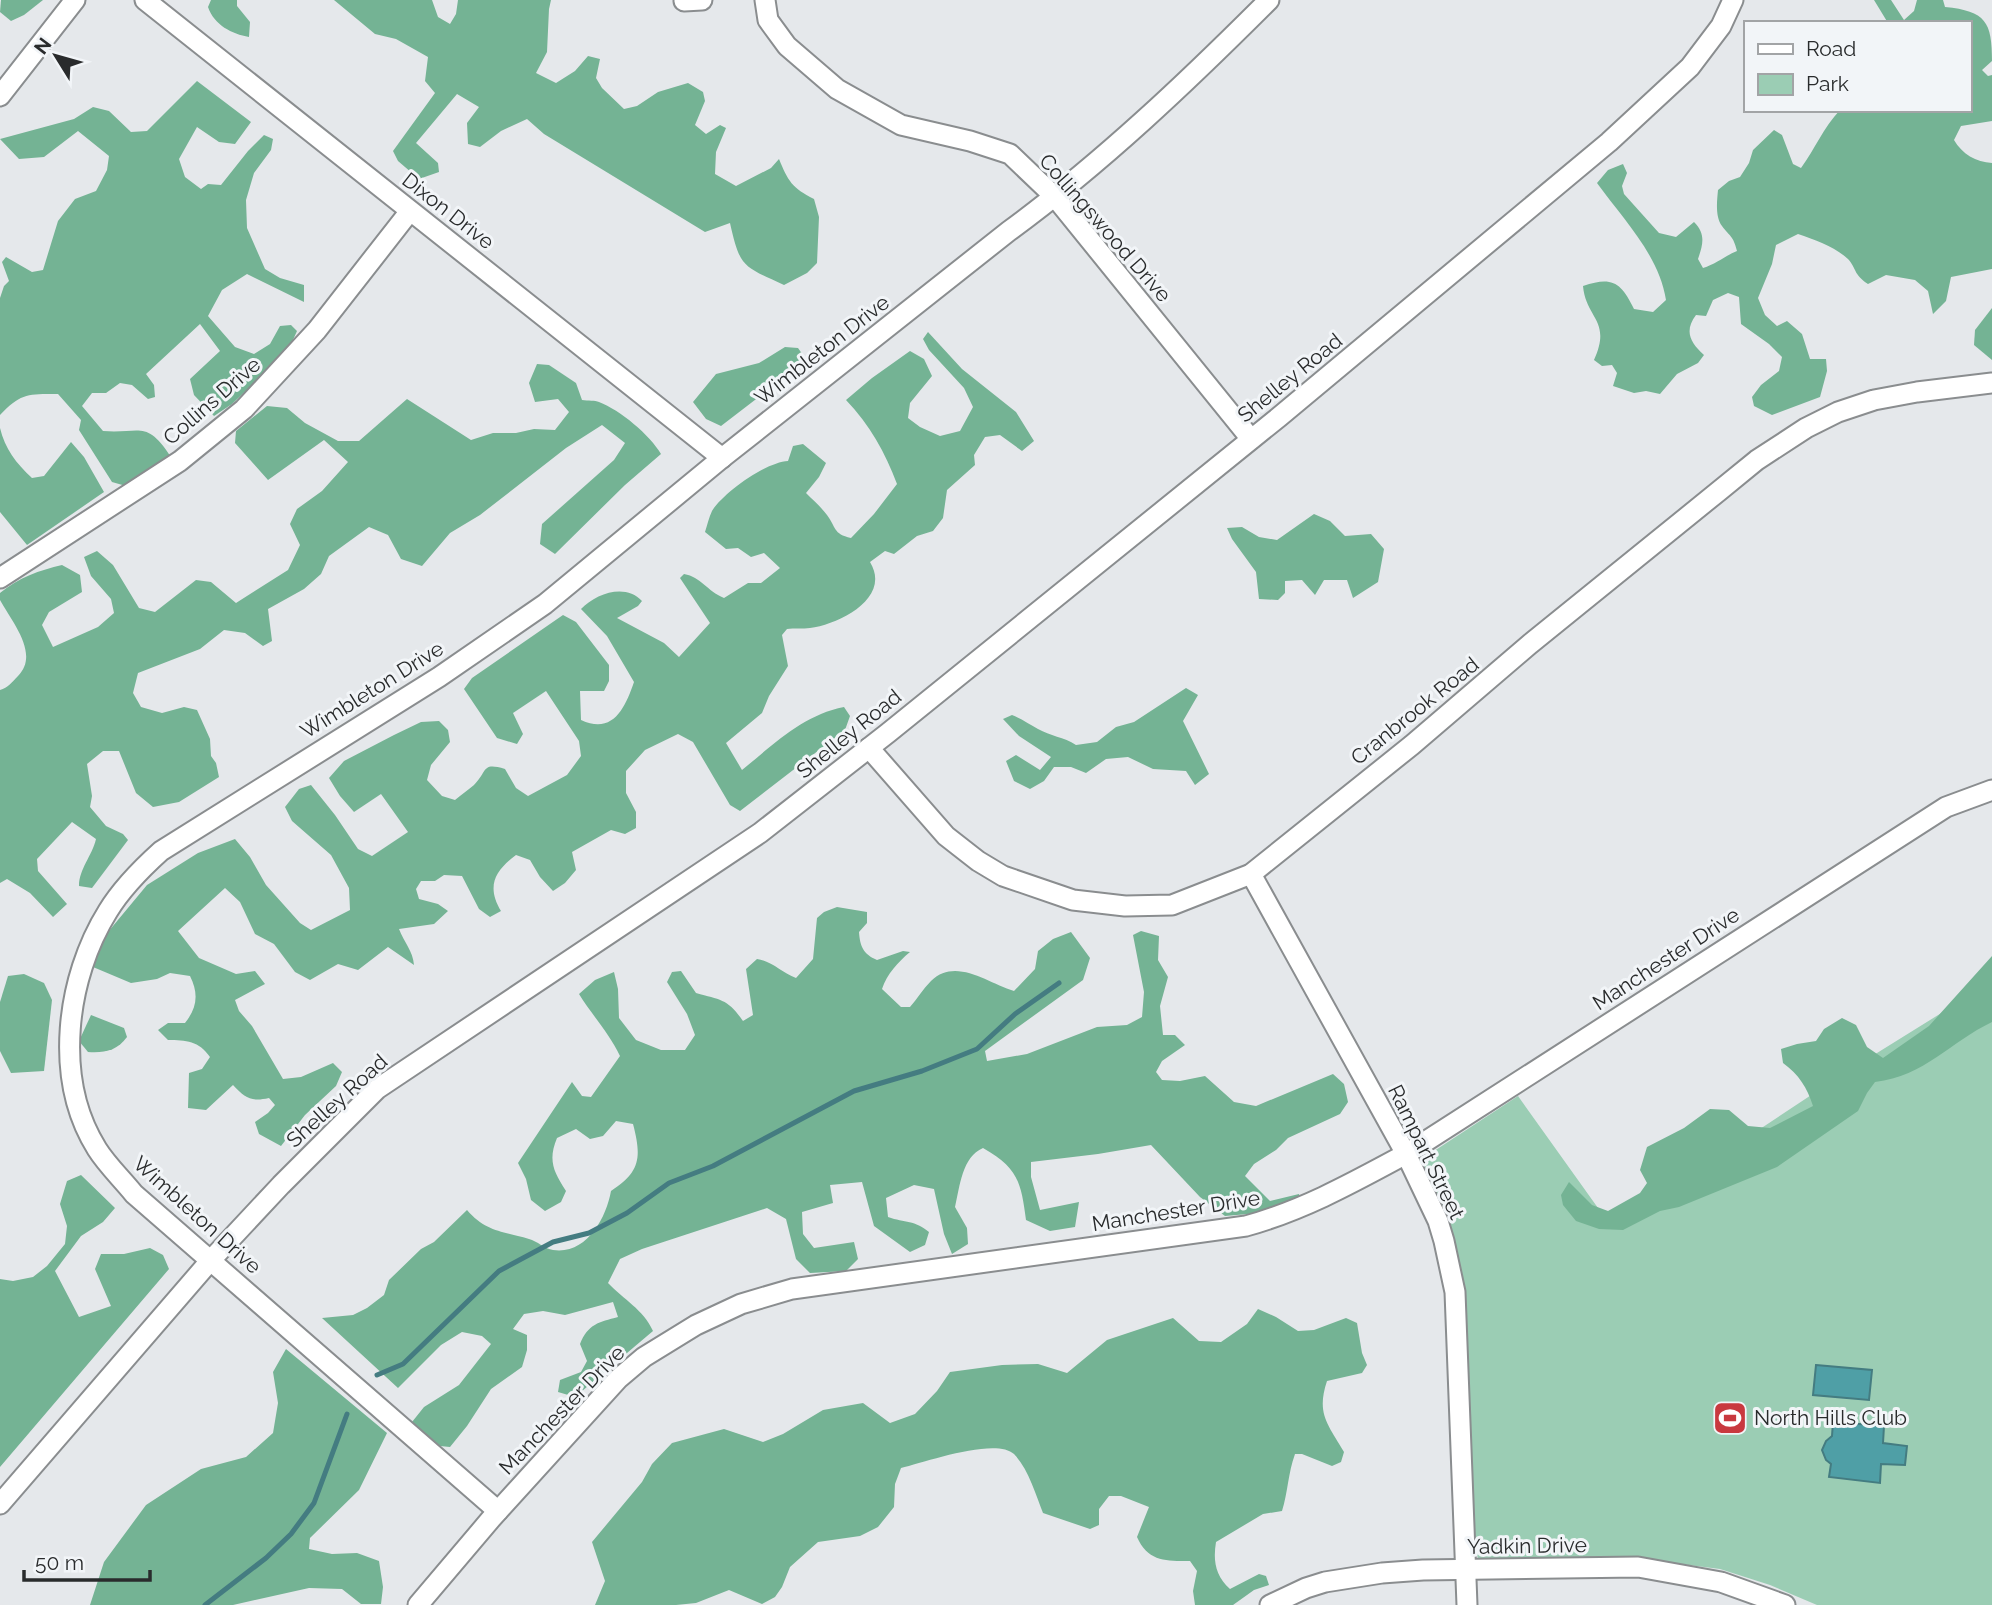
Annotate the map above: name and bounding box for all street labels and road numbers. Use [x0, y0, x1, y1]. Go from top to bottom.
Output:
street label: Collingswood Drive [1034, 148, 1177, 307]
street label: Dixon Drive [397, 167, 499, 254]
street label: Wimbleton Drive [749, 289, 894, 410]
street label: Shelley Road [1232, 328, 1347, 427]
street label: Collins Drive [158, 352, 265, 450]
street label: Wimbleton Drive [296, 636, 448, 744]
street label: Cranbrook Road [1346, 651, 1484, 770]
street label: Shelley Road [791, 684, 906, 783]
street label: Manchester Drive [1588, 902, 1744, 1015]
street label: Shelley Road [281, 1049, 392, 1153]
street label: Rampart Street [1383, 1080, 1470, 1223]
street label: Wimbleton Drive [128, 1151, 267, 1279]
street label: Manchester Drive [1090, 1185, 1262, 1236]
street label: Manchester Drive [494, 1340, 630, 1479]
street label: Yadkin Drive [1467, 1532, 1587, 1559]

